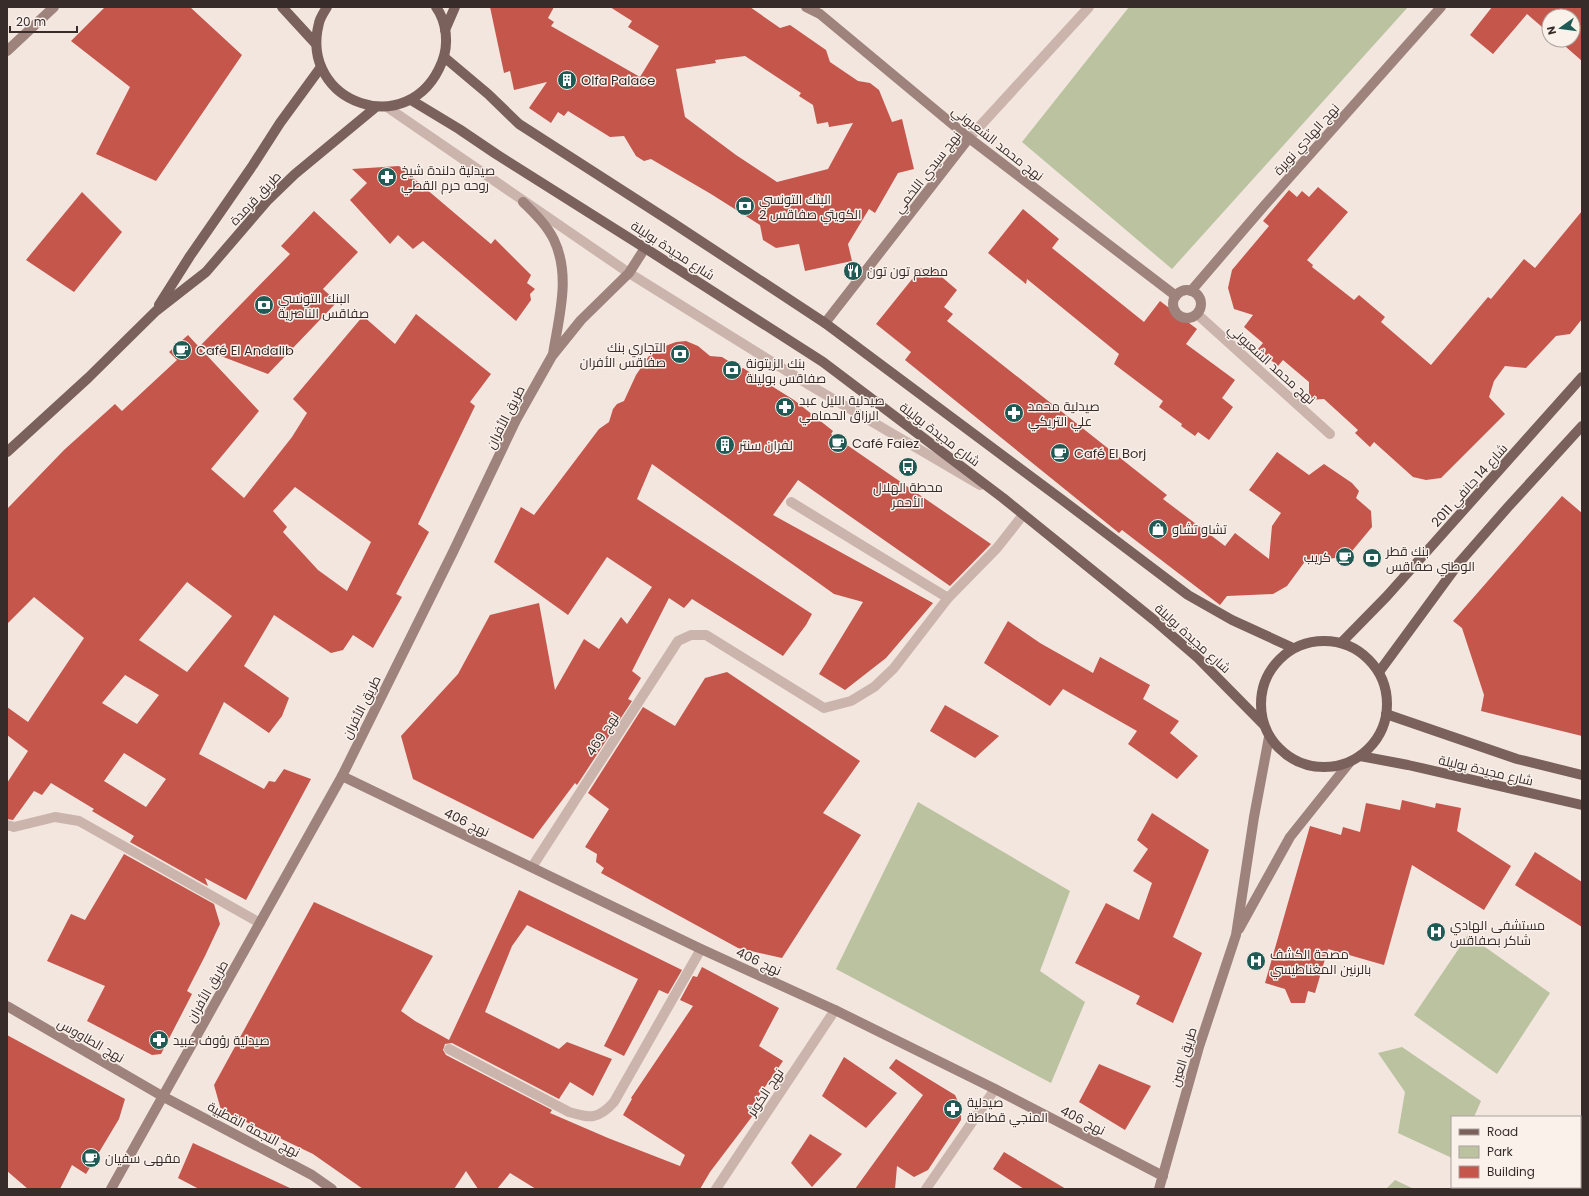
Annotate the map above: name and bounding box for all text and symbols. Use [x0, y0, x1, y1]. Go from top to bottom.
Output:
scale bar [10, 8, 77, 34]
north arrow [1541, 8, 1581, 48]
text: 20 m [16, 13, 46, 30]
text: N [1543, 24, 1560, 36]
building icon: Olfa Palace [556, 69, 578, 91]
place label: Olfa Palace [581, 71, 655, 90]
street label: نهج الهادي نويرة [1269, 99, 1344, 180]
street label: نهج محمد الشعبوني [947, 101, 1048, 186]
street label: نهج سيدي اللخمي [889, 127, 966, 218]
place label: صيدلية دلندة شيخ روحه حرم القطي [401, 161, 495, 196]
pharmacy icon: صيدلية دلندة شيخ روحه حرم القطي [376, 166, 398, 188]
street label: طريق قرمدة [225, 167, 285, 230]
place label: البنك التونسي الكويتي صفاقس 2 [759, 190, 861, 225]
bank icon: البنك التونسي الكويتي صفاقس 2 [734, 195, 756, 217]
street label: شارع مجيدة بوليلة [627, 216, 718, 285]
restaurant icon: مطعم تون تون [842, 260, 864, 282]
place label: مطعم تون تون [867, 262, 948, 281]
place label: البنك التونسي صفاقس الناصرية [278, 289, 369, 323]
bank icon: البنك التونسي صفاقس الناصرية [253, 294, 275, 316]
street label: نهج محمد الشعبوني [1223, 320, 1320, 410]
place label: التجاري بنك صفاقس الأفران [580, 338, 666, 372]
cafe icon: Café El Andalib [171, 339, 193, 361]
place label: Café El Andalib [196, 341, 294, 360]
bank icon: التجاري بنك صفاقس الأفران [669, 343, 691, 365]
place label: بنك الزيتونة صفاقس بوليلة [746, 354, 826, 388]
bank icon: بنك الزيتونة صفاقس بوليلة [721, 359, 743, 381]
street label: طريق الأفران [481, 382, 530, 452]
place label: صيدلية الليل عبد الرزاق الحمامي [799, 391, 885, 426]
pharmacy icon: صيدلية الليل عبد الرزاق الحمامي [774, 396, 796, 418]
place label: صيدلية محمد علي التريكي [1028, 397, 1100, 432]
street label: شارع مجيدة بوليلة [895, 398, 984, 471]
pharmacy icon: صيدلية محمد علي التريكي [1003, 402, 1025, 424]
cafe icon: Café Faiez [827, 432, 849, 454]
building icon: لفران سنتر [714, 434, 736, 456]
place label: Café Faiez [852, 434, 919, 453]
place label: لفران سنتر [738, 436, 793, 455]
street label: شارع 14 جانفي 2011 [1427, 440, 1513, 532]
cafe icon: Café El Borj [1049, 442, 1071, 464]
place label: Café El Borj [1074, 444, 1146, 463]
bus stop icon: محطة الهلال الأحمر [897, 456, 919, 478]
place label: محطة الهلال الأحمر [873, 478, 943, 512]
shop icon: تشاو تشاو [1147, 518, 1169, 540]
place label: تشاو تشاو [1172, 520, 1227, 539]
place label: بنك قطر الوطني صفاقس [1385, 542, 1475, 577]
cafe icon: كريب [1334, 546, 1356, 568]
bank icon: بنك قطر الوطني صفاقس [1361, 547, 1383, 569]
place label: كريب [1304, 548, 1331, 567]
street label: شارع مجيدة بوليلة [1150, 599, 1235, 678]
street label: طريق الأفران [337, 672, 386, 742]
street label: نهج 469 [581, 709, 624, 760]
street label: شارع مجيدة بوليلة [1437, 750, 1535, 791]
street label: نهج 406 [441, 803, 493, 842]
place label: مستشفى الهادي شاكر بصفاقس [1450, 916, 1545, 950]
hospital icon: مستشفى الهادي شاكر بصفاقس [1425, 921, 1447, 943]
street label: نهج 406 [733, 943, 785, 980]
place label: مصحة الكشف بالرنين المغناطيسي [1270, 945, 1371, 980]
hospital icon: مصحة الكشف بالرنين المغناطيسي [1245, 950, 1267, 972]
street label: طريق الأفران [182, 957, 233, 1026]
street label: نهج الطاووس [54, 1014, 128, 1067]
street label: طريق العين [1165, 1025, 1202, 1089]
pharmacy icon: صيدلية رؤوف عبيد [148, 1029, 170, 1051]
place label: صيدلية رؤوف عبيد [173, 1031, 270, 1050]
street label: نهج الكوثر [742, 1064, 788, 1121]
place label: صيدلية المنجي قطاطة [967, 1093, 1048, 1128]
street label: نهج النجمة القطبية [204, 1097, 303, 1162]
pharmacy icon: صيدلية المنجي قطاطة [942, 1098, 964, 1120]
street label: نهج 406 [1057, 1101, 1109, 1140]
legend [1451, 1116, 1581, 1188]
text: Road [1487, 1123, 1518, 1140]
text: Park [1487, 1143, 1514, 1160]
cafe icon: مقهى سفيان [80, 1147, 102, 1169]
place label: مقهى سفيان [105, 1149, 181, 1168]
text: Building [1487, 1163, 1535, 1180]

